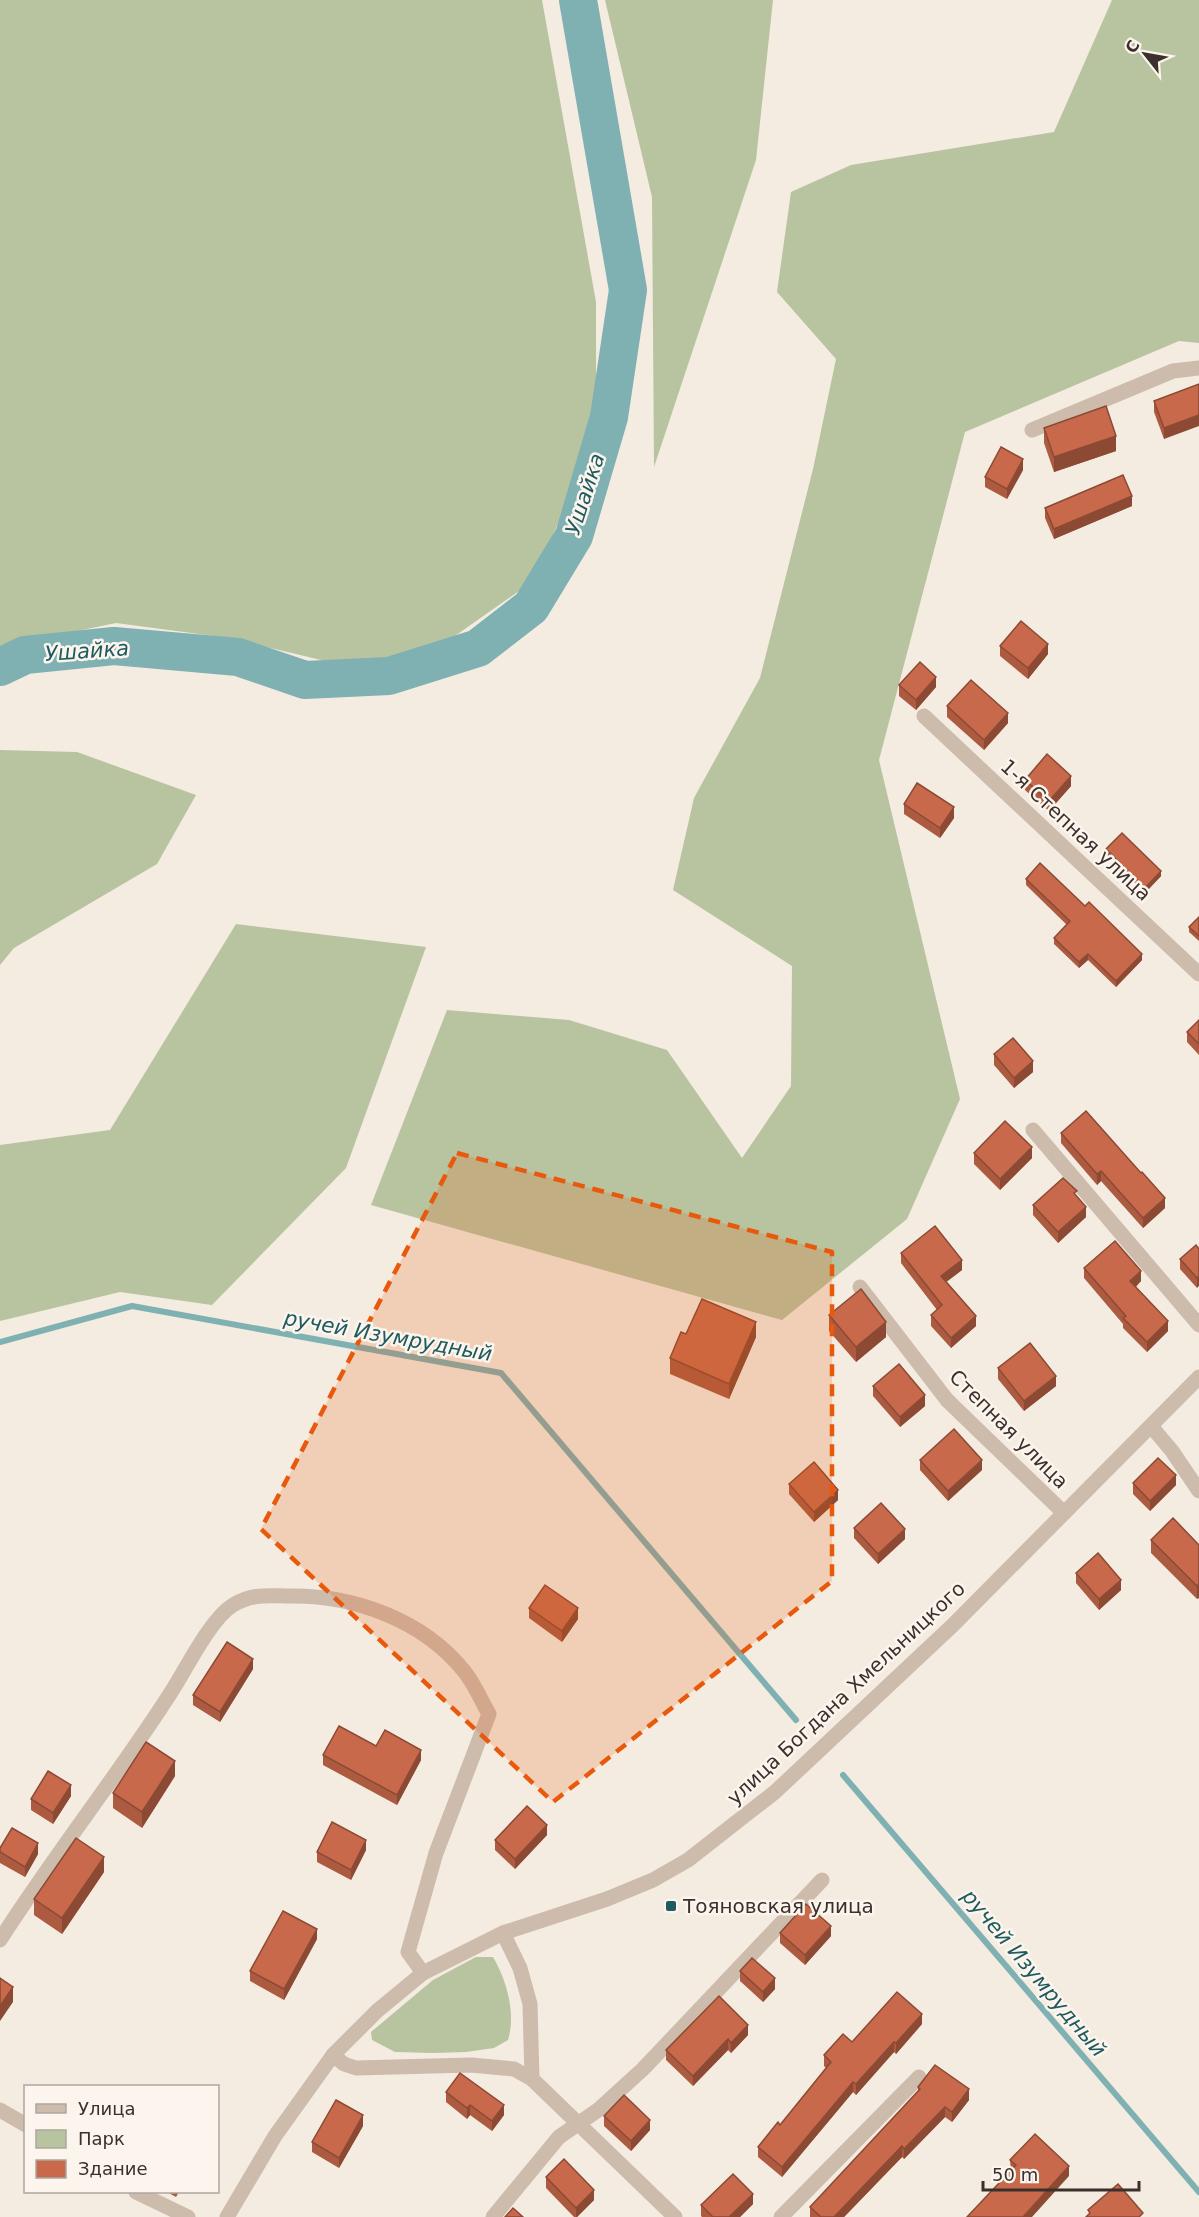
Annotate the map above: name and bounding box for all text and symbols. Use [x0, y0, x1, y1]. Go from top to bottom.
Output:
north arrow [1115, 24, 1175, 84]
text: С [1121, 37, 1144, 56]
water label: Ушайка [561, 450, 609, 538]
water label: Ушайка [44, 636, 130, 666]
street label: 1-я Степная улица [996, 754, 1156, 906]
water label: ручей Изумрудный [281, 1306, 494, 1366]
street label: Степная улица [945, 1365, 1073, 1493]
street label: улица Богдана Хмельницкого [722, 1576, 970, 1810]
water label: ручей Изумрудный [956, 1884, 1111, 2061]
place label: Тояновская улица [682, 1894, 874, 1918]
marker: Тояновская улица [664, 1899, 678, 1913]
legend [24, 2085, 219, 2193]
text: Улица [78, 2098, 135, 2119]
text: Парк [78, 2128, 125, 2149]
scale bar [983, 2154, 1139, 2192]
text: Здание [78, 2158, 148, 2179]
text: 50 m [992, 2164, 1038, 2185]

